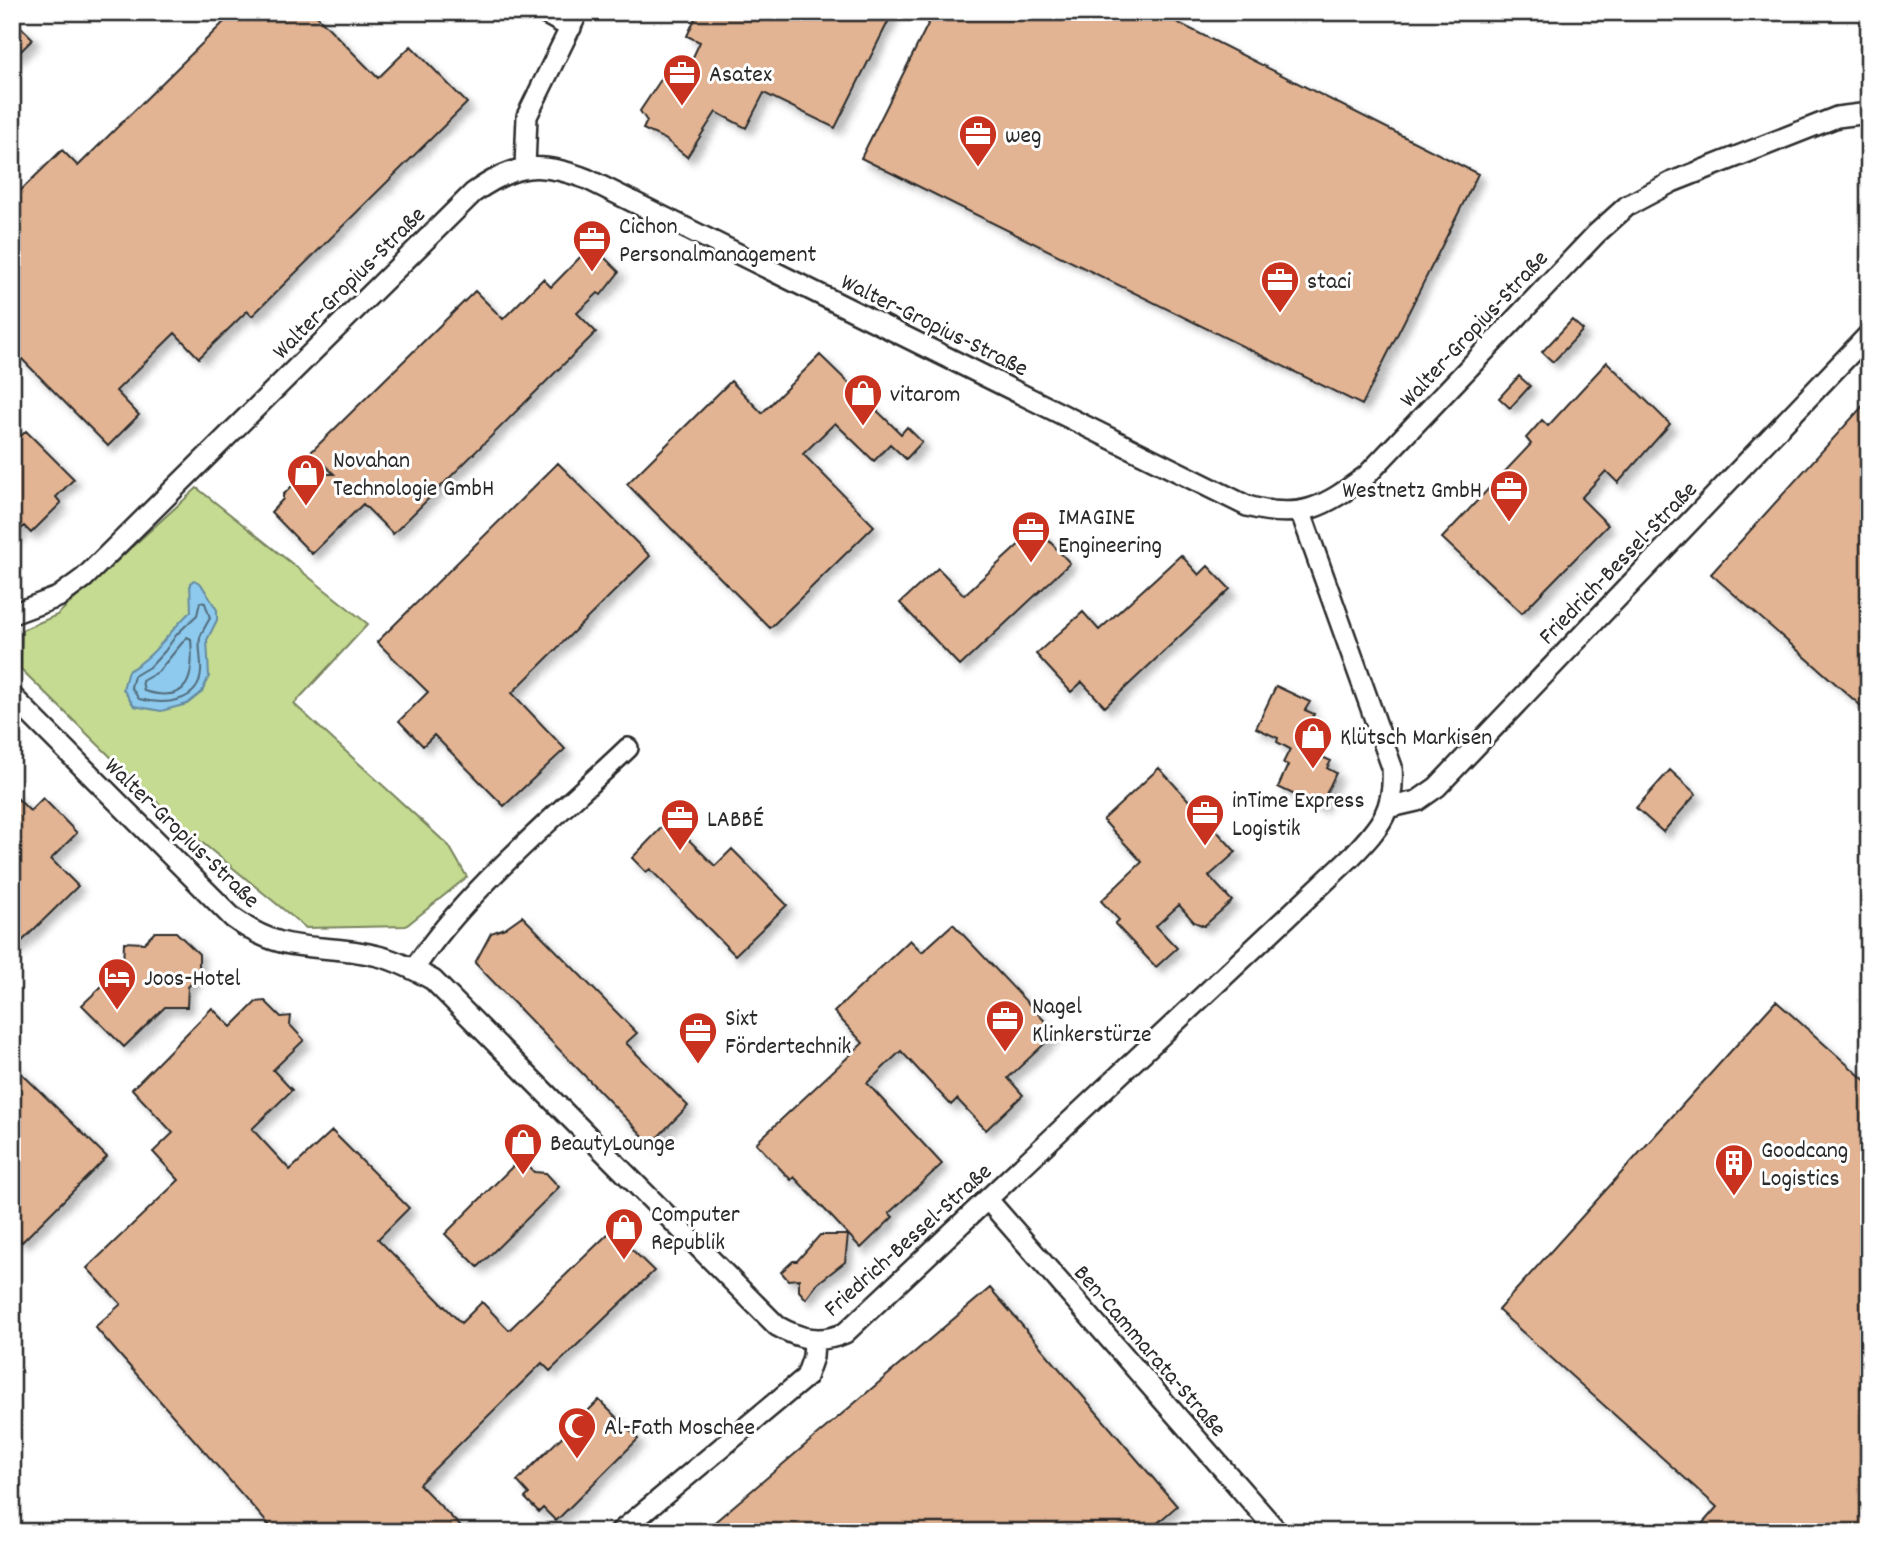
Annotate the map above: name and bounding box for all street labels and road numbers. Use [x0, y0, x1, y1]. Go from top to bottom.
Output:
street label: Walter-Gropius-Straße [266, 200, 434, 368]
street label: Walter-Gropius-Straße [1393, 244, 1557, 416]
street label: Walter-Gropius-Straße [834, 267, 1033, 387]
street label: Friedrich-Bessel-Straße [1532, 475, 1706, 654]
street label: Walter-Gropius-Straße [95, 751, 266, 917]
street label: Friedrich-Bessel-Straße [817, 1156, 1001, 1326]
street label: Ben-Cammarata-Straße [1064, 1258, 1233, 1446]

